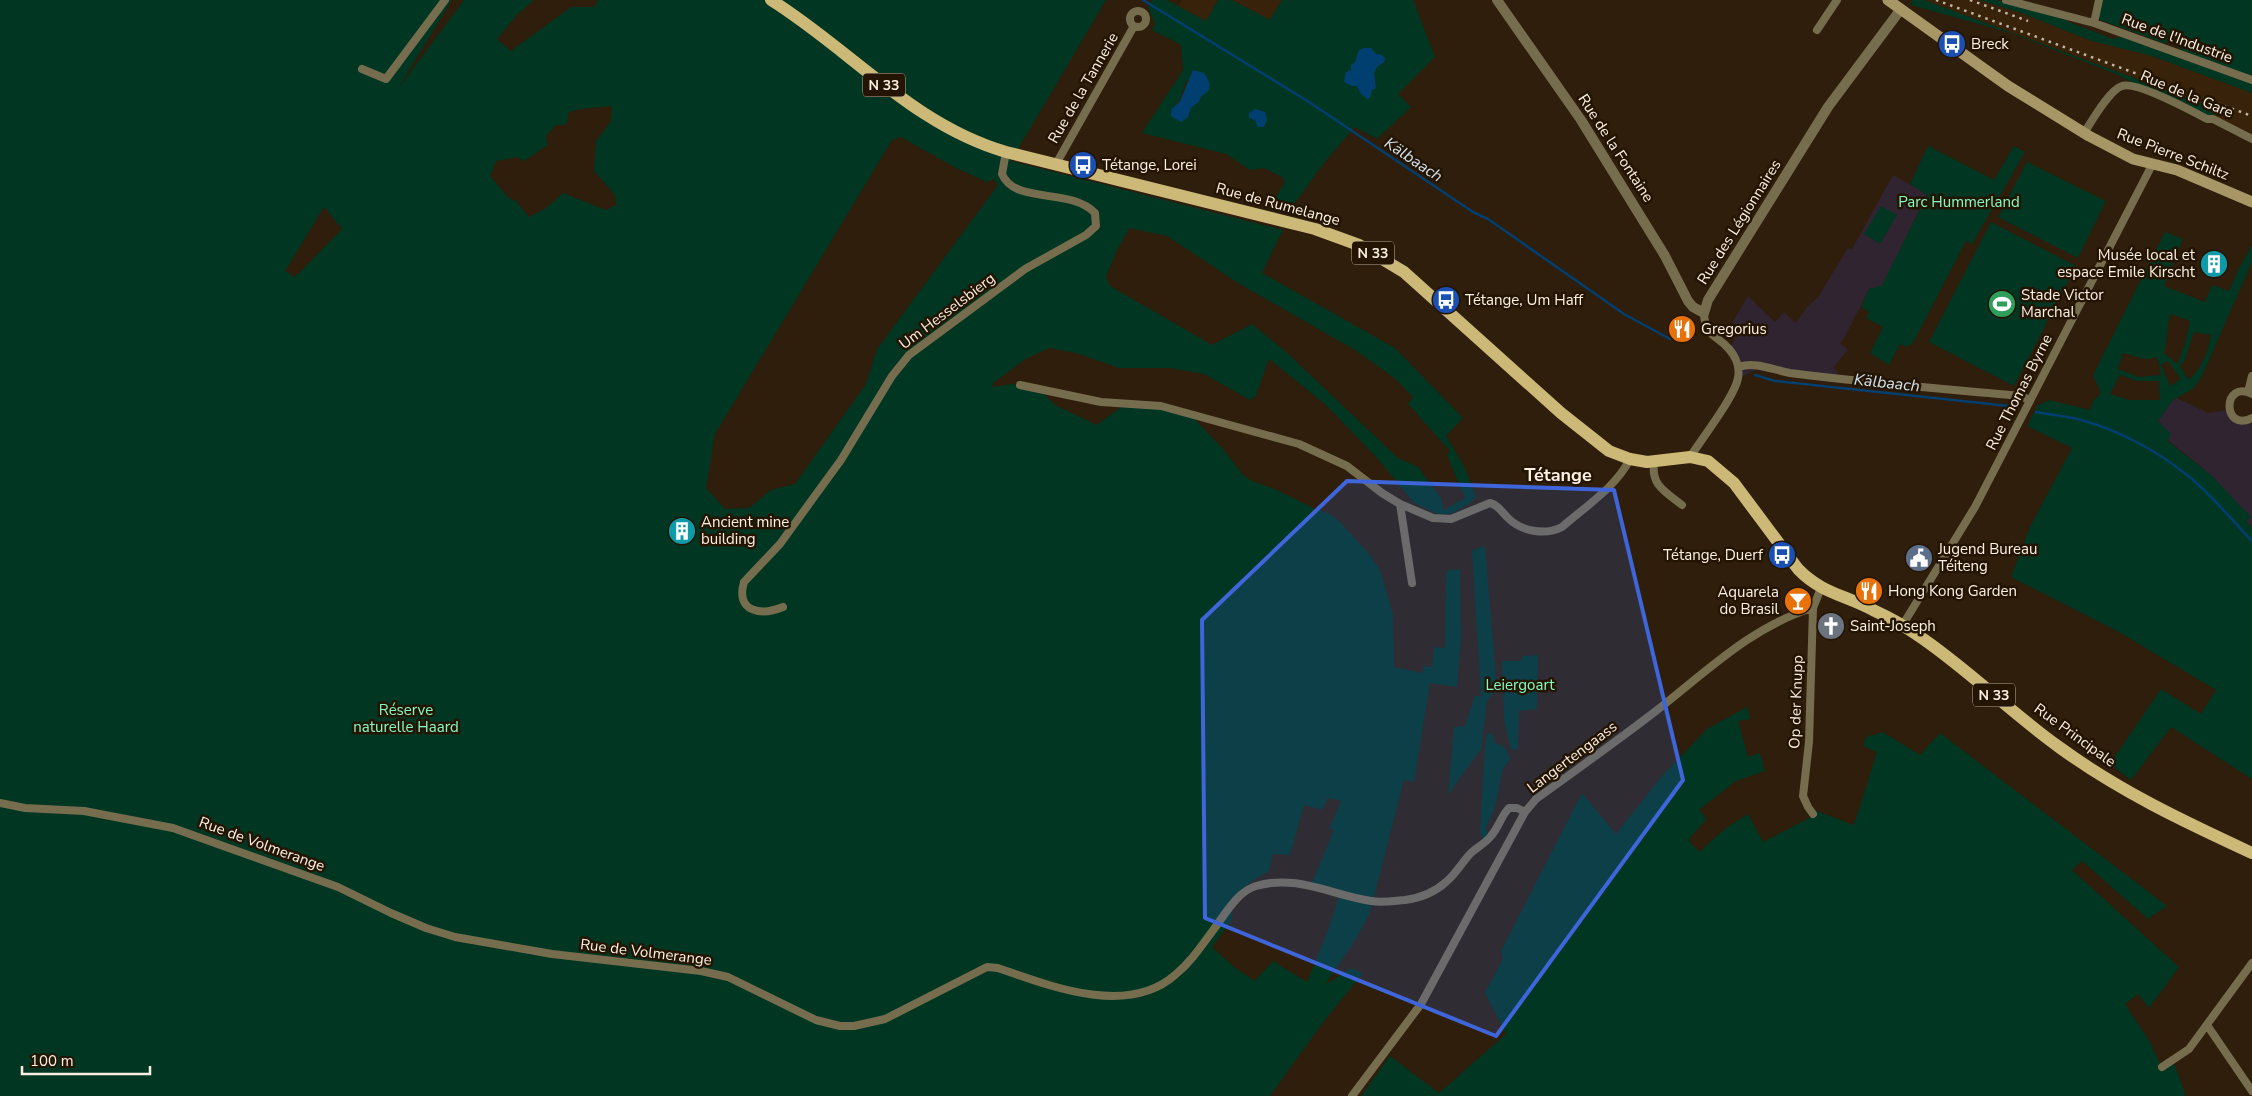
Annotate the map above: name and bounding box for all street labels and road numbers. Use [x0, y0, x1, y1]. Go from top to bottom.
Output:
street label: Rue de l'Industrie [2119, 9, 2235, 67]
street label: Rue de la Tannerie [1043, 29, 1123, 147]
street label: Rue de la Gare [2137, 65, 2237, 123]
road number: N 33 [863, 74, 905, 96]
street label: Rue de la Fontaine [1574, 90, 1658, 206]
street label: Rue Pierre Schiltz [2114, 123, 2232, 185]
street label: Rue des Légionnaires [1692, 156, 1786, 288]
street label: Rue de Rumelange [1214, 178, 1342, 230]
road number: N 33 [1352, 242, 1394, 264]
street label: Um Hesselsbierg [895, 268, 999, 354]
street label: Rue Thomas Byrne [1981, 331, 2057, 453]
street label: Op der Knupp [1784, 654, 1808, 749]
road number: N 33 [1973, 684, 2015, 706]
street label: Rue Principale [2030, 699, 2120, 771]
street label: Langertengaass [1523, 717, 1621, 797]
street label: Rue de Volmerange [196, 812, 328, 876]
street label: Rue de Volmerange [579, 934, 713, 970]

